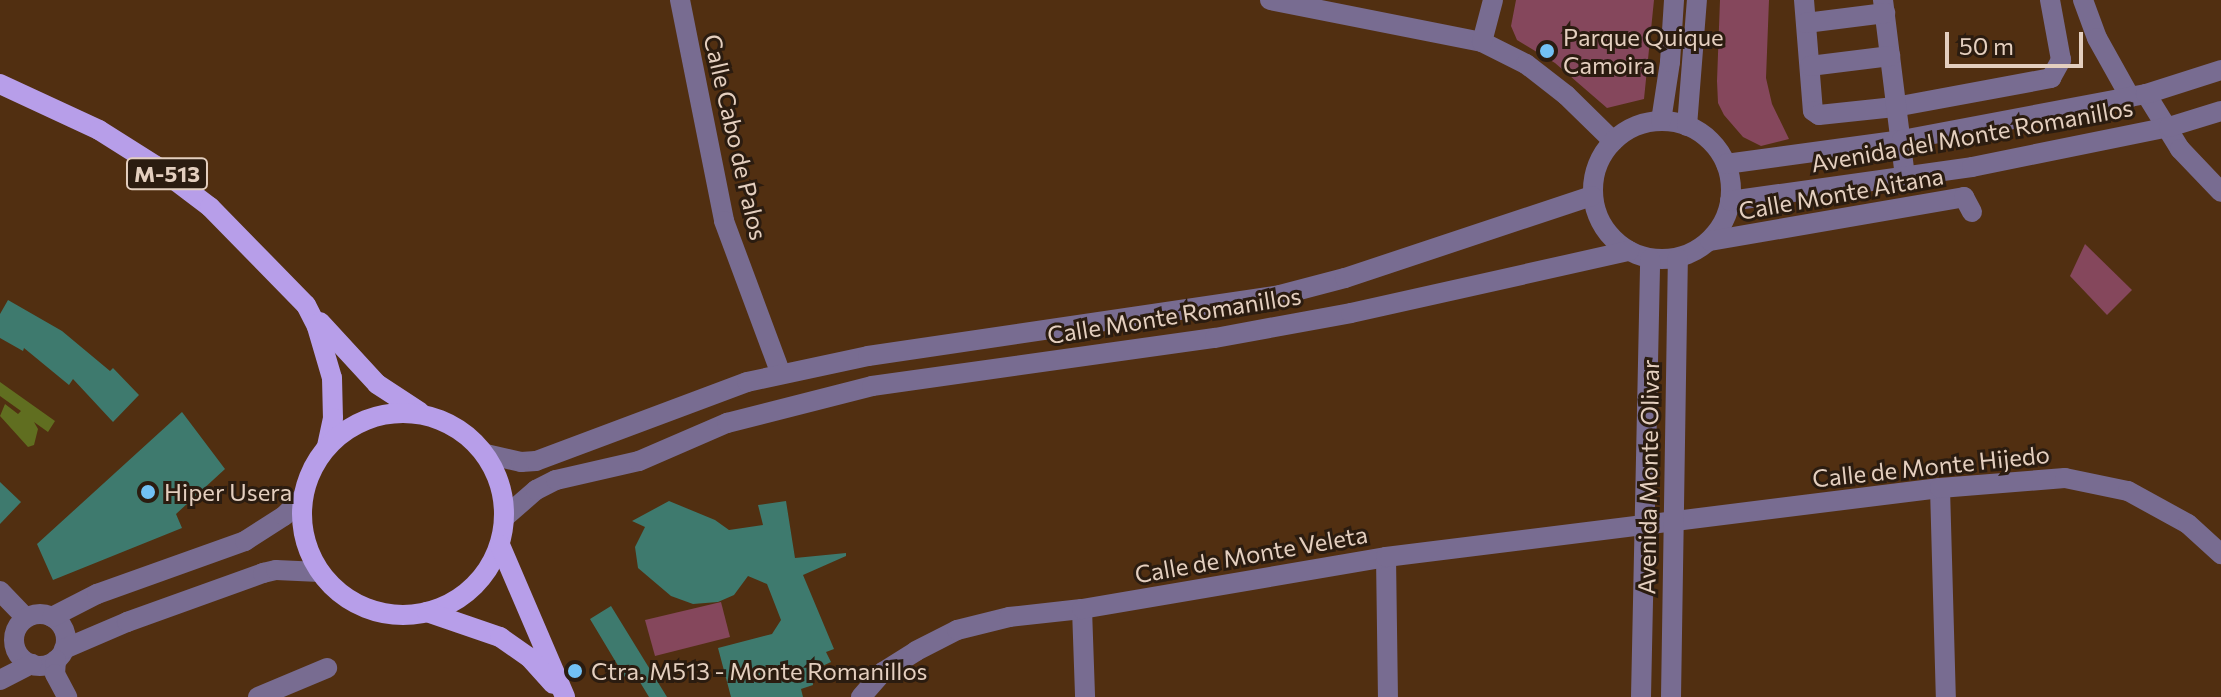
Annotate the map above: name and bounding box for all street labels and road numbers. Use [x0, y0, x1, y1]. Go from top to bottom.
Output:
street label: Calle Cabo de Palos [698, 31, 774, 243]
street label: Avenida del Monte Romanillos [1809, 92, 2135, 178]
road number: M-513 [125, 156, 209, 192]
street label: Calle Monte Aitana [1736, 161, 1946, 225]
street label: Calle Monte Romanillos [1045, 281, 1303, 349]
street label: Avenida Monte Olivar [1632, 359, 1664, 595]
street label: Calle de Monte Hijedo [1811, 439, 2051, 493]
street label: Calle de Monte Veleta [1132, 519, 1370, 589]

